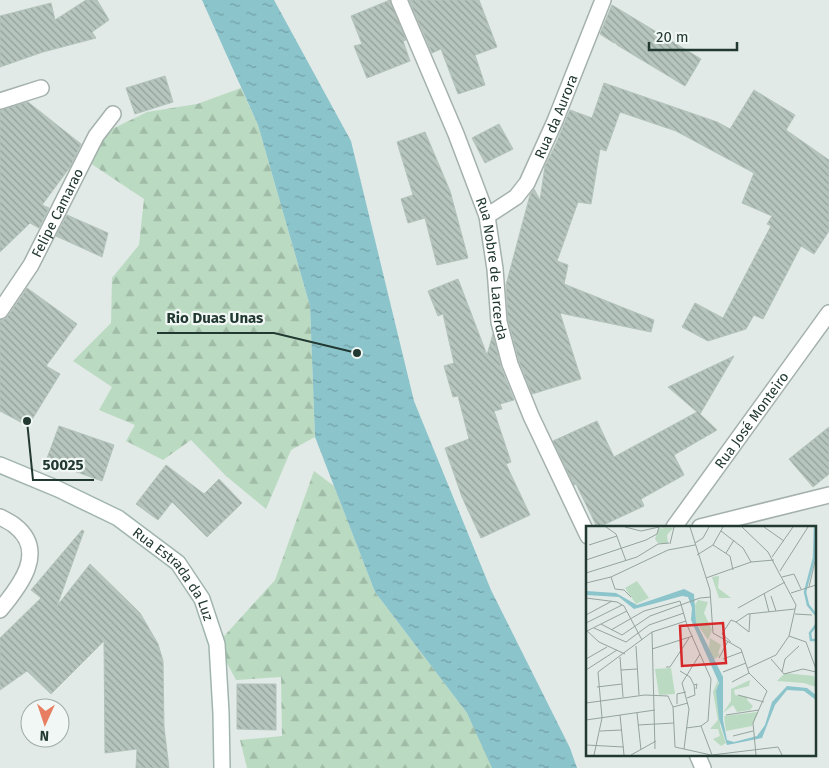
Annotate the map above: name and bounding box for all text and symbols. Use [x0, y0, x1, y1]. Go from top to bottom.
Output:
scale bar [649, 20, 736, 52]
text: 20 m [656, 28, 689, 46]
street label: Rua da Aurora [531, 72, 582, 161]
street label: Felipe Camarao [28, 166, 87, 260]
street label: Rua Nobre de Larcerda [472, 195, 511, 342]
callout: Rio Duas Unas [157, 303, 274, 333]
text: Rio Duas Unas [167, 309, 263, 327]
street label: Rua José Monteiro [711, 369, 793, 472]
callout: 50025 [33, 450, 94, 480]
text: 50025 [42, 456, 84, 474]
street label: Rua Estrada da Luz [129, 524, 217, 623]
inset map [586, 526, 816, 756]
north arrow [20, 698, 70, 748]
text: N [39, 727, 49, 744]

